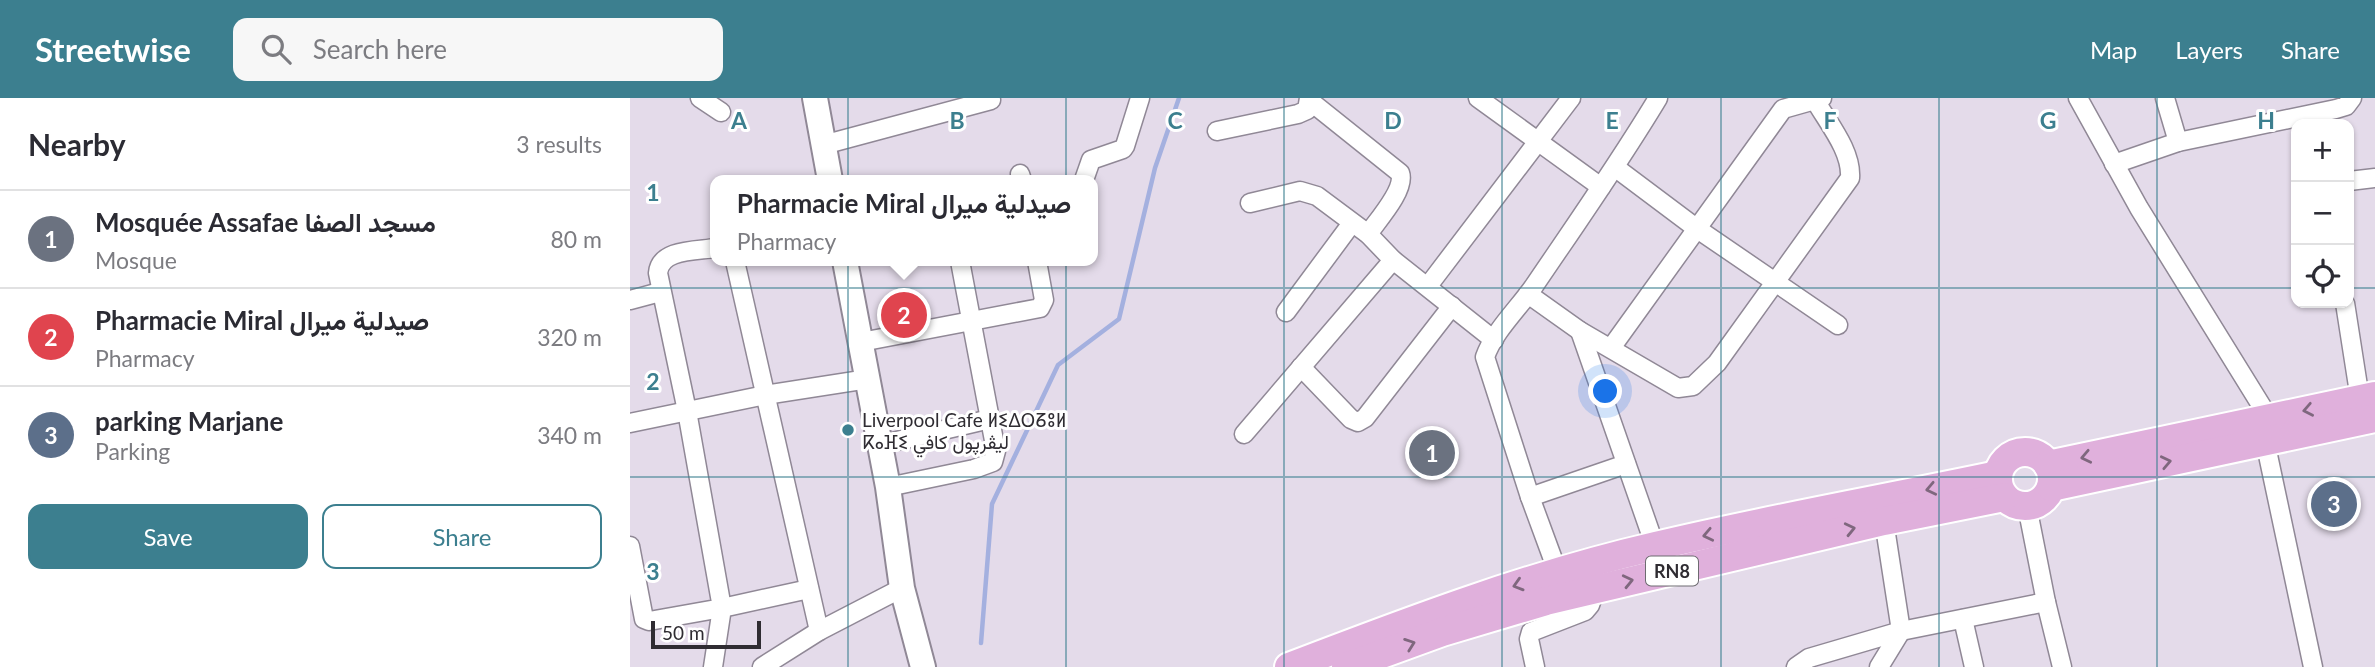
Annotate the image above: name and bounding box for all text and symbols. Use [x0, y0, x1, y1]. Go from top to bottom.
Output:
search box [233, 18, 723, 81]
text: Streetwise [35, 29, 191, 69]
icon: search [257, 30, 295, 68]
text: Search here [313, 33, 447, 65]
text: Map [2090, 35, 2137, 64]
text: Layers [2175, 35, 2243, 64]
text: Share [2281, 35, 2340, 64]
text: A [730, 106, 748, 134]
text: B [949, 106, 965, 134]
text: C [1167, 106, 1183, 134]
text: D [1384, 106, 1402, 134]
text: E [1605, 106, 1619, 134]
text: F [1823, 106, 1837, 134]
text: G [2040, 106, 2056, 134]
text: H [2257, 106, 2275, 134]
map controls [2291, 119, 2354, 308]
button: + [2291, 119, 2354, 182]
text: Nearby [28, 126, 126, 162]
text: 3 results [516, 130, 602, 158]
popup [710, 175, 1098, 266]
text: 1 [646, 178, 660, 206]
button: − [2291, 182, 2354, 245]
text: Pharmacie Miral صيدلية ميرال [737, 187, 1071, 219]
text: Mosquée Assafae مسجد الصفا [95, 206, 436, 238]
text: 1 [44, 225, 58, 253]
text: 80 m [551, 225, 602, 253]
text: Pharmacy [737, 227, 836, 255]
button: locate [2291, 245, 2354, 308]
text: Mosque [95, 246, 177, 274]
pin: 2 [881, 289, 927, 341]
text: Pharmacie Miral صيدلية ميرال [95, 304, 429, 336]
text: 2 [44, 323, 58, 351]
text: 320 m [537, 323, 602, 351]
text: Pharmacy [95, 344, 195, 372]
text: 2 [646, 367, 660, 395]
your location [1588, 374, 1622, 408]
one-way arrow [2302, 401, 2314, 416]
text: parking Marjane [95, 405, 283, 437]
place label: Liverpool Cafe ⵍⵉⵠⵔⵒⵓⵍ ⴽⴰⴼⵉ ليڤرپول كافي [862, 408, 1067, 458]
text: 3 [44, 421, 58, 449]
text: 340 m [537, 421, 602, 449]
marker: Liverpool Cafe ⵍⵉⵠⵔⵒⵓⵍ ⴽⴰⴼⵉ ليڤرپول كافي [840, 422, 856, 438]
pin: 1 [1409, 427, 1455, 479]
text: Parking [95, 437, 170, 465]
one-way arrow [2080, 448, 2092, 463]
one-way arrow [2160, 456, 2172, 471]
pin: 3 [2311, 478, 2357, 530]
one-way arrow [1925, 481, 1937, 496]
button: Save [28, 504, 308, 569]
button: Share [322, 504, 602, 569]
one-way arrow [1844, 523, 1856, 537]
one-way arrow [1702, 526, 1714, 541]
road number: RN8 [1646, 556, 1698, 586]
text: 3 [646, 557, 660, 585]
one-way arrow [1622, 575, 1634, 589]
one-way arrow [1513, 577, 1525, 592]
scale bar [651, 618, 761, 650]
text: 50 m [662, 621, 705, 644]
one-way arrow [1403, 638, 1415, 652]

